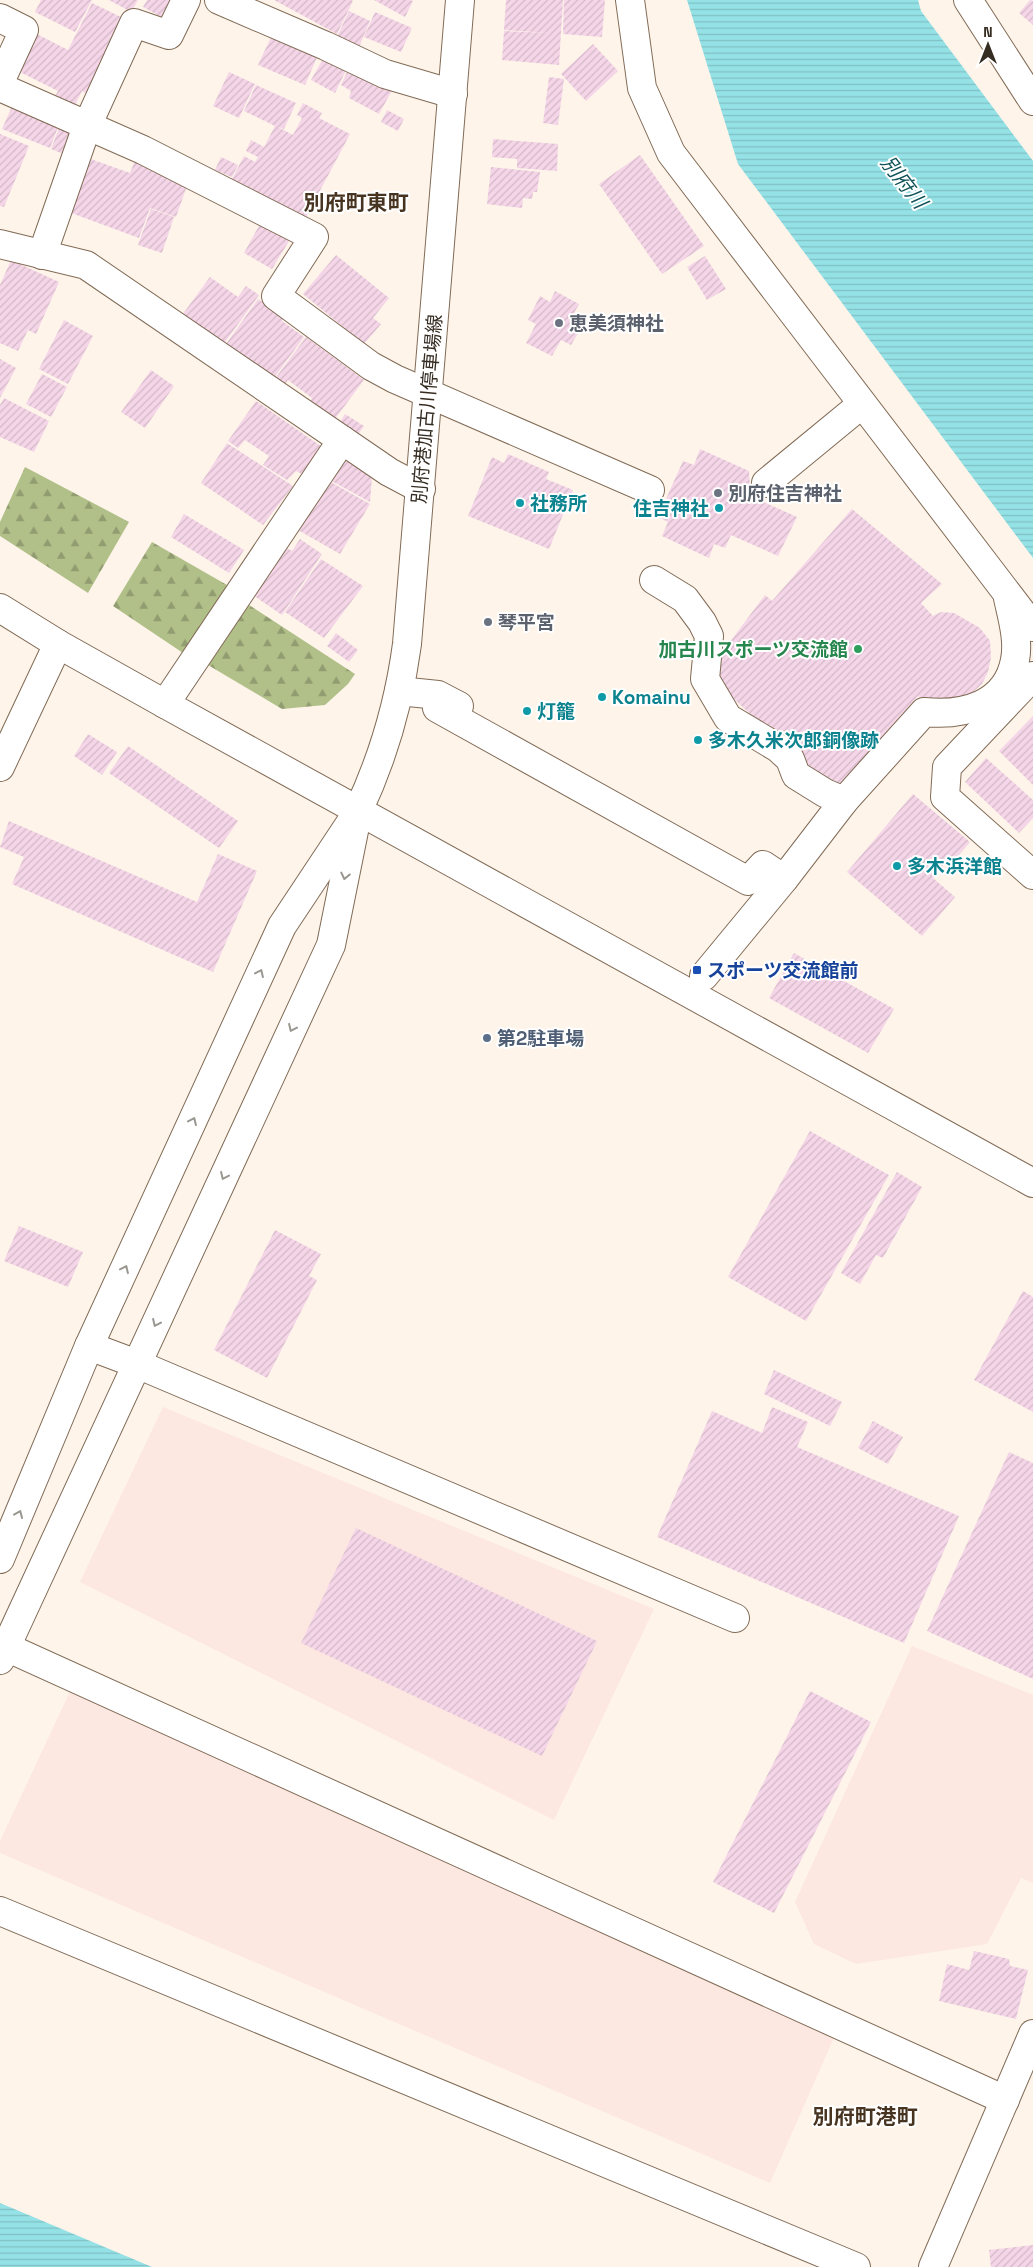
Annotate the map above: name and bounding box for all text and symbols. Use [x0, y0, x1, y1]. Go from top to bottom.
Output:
north arrow [963, 20, 1013, 70]
text: N [983, 23, 993, 41]
water label: 別府川 [875, 150, 934, 215]
district label: 別府町東町 [304, 189, 409, 216]
place label: 恵美須神社 [569, 311, 664, 336]
street label: 別府港加古川停車場線 [406, 313, 448, 505]
marker: 恵美須神社 [553, 317, 565, 329]
place label: 別府住吉神社 [728, 481, 842, 506]
marker: 別府住吉神社 [712, 487, 724, 499]
place label: 社務所 [530, 491, 587, 516]
place label: 住吉神社 [633, 496, 709, 521]
marker: 社務所 [514, 497, 526, 509]
marker: 住吉神社 [713, 502, 725, 514]
place label: 琴平宮 [498, 610, 555, 635]
marker: 琴平宮 [482, 616, 494, 628]
place label: 加古川スポーツ交流館 [658, 637, 848, 662]
marker: 加古川スポーツ交流館 [852, 643, 864, 655]
place label: Komainu [612, 685, 691, 710]
marker: Komainu [596, 691, 608, 703]
place label: 灯籠 [537, 699, 575, 724]
marker: 灯籠 [521, 705, 533, 717]
place label: 多木久米次郎銅像跡 [708, 728, 879, 753]
marker: 多木久米次郎銅像跡 [692, 734, 704, 746]
place label: 多木浜洋館 [907, 854, 1002, 879]
marker: 多木浜洋館 [891, 860, 903, 872]
one-way arrow [340, 871, 351, 880]
place label: スポーツ交流館前 [707, 958, 859, 983]
marker: スポーツ交流館前 [691, 964, 703, 976]
one-way arrow [254, 969, 264, 978]
one-way arrow [288, 1023, 299, 1032]
place label: 第2駐車場 [497, 1026, 584, 1051]
marker: 第2駐車場 [481, 1032, 493, 1044]
one-way arrow [186, 1117, 197, 1126]
one-way arrow [220, 1171, 230, 1180]
one-way arrow [119, 1265, 129, 1274]
one-way arrow [152, 1318, 162, 1327]
one-way arrow [13, 1511, 23, 1519]
district label: 別府町港町 [813, 2103, 918, 2130]

